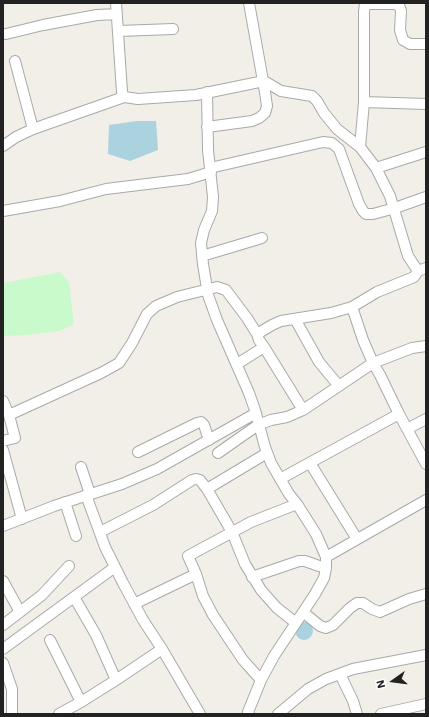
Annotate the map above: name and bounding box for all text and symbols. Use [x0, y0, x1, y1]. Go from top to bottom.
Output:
north arrow [373, 661, 413, 701]
text: N [374, 678, 388, 690]

